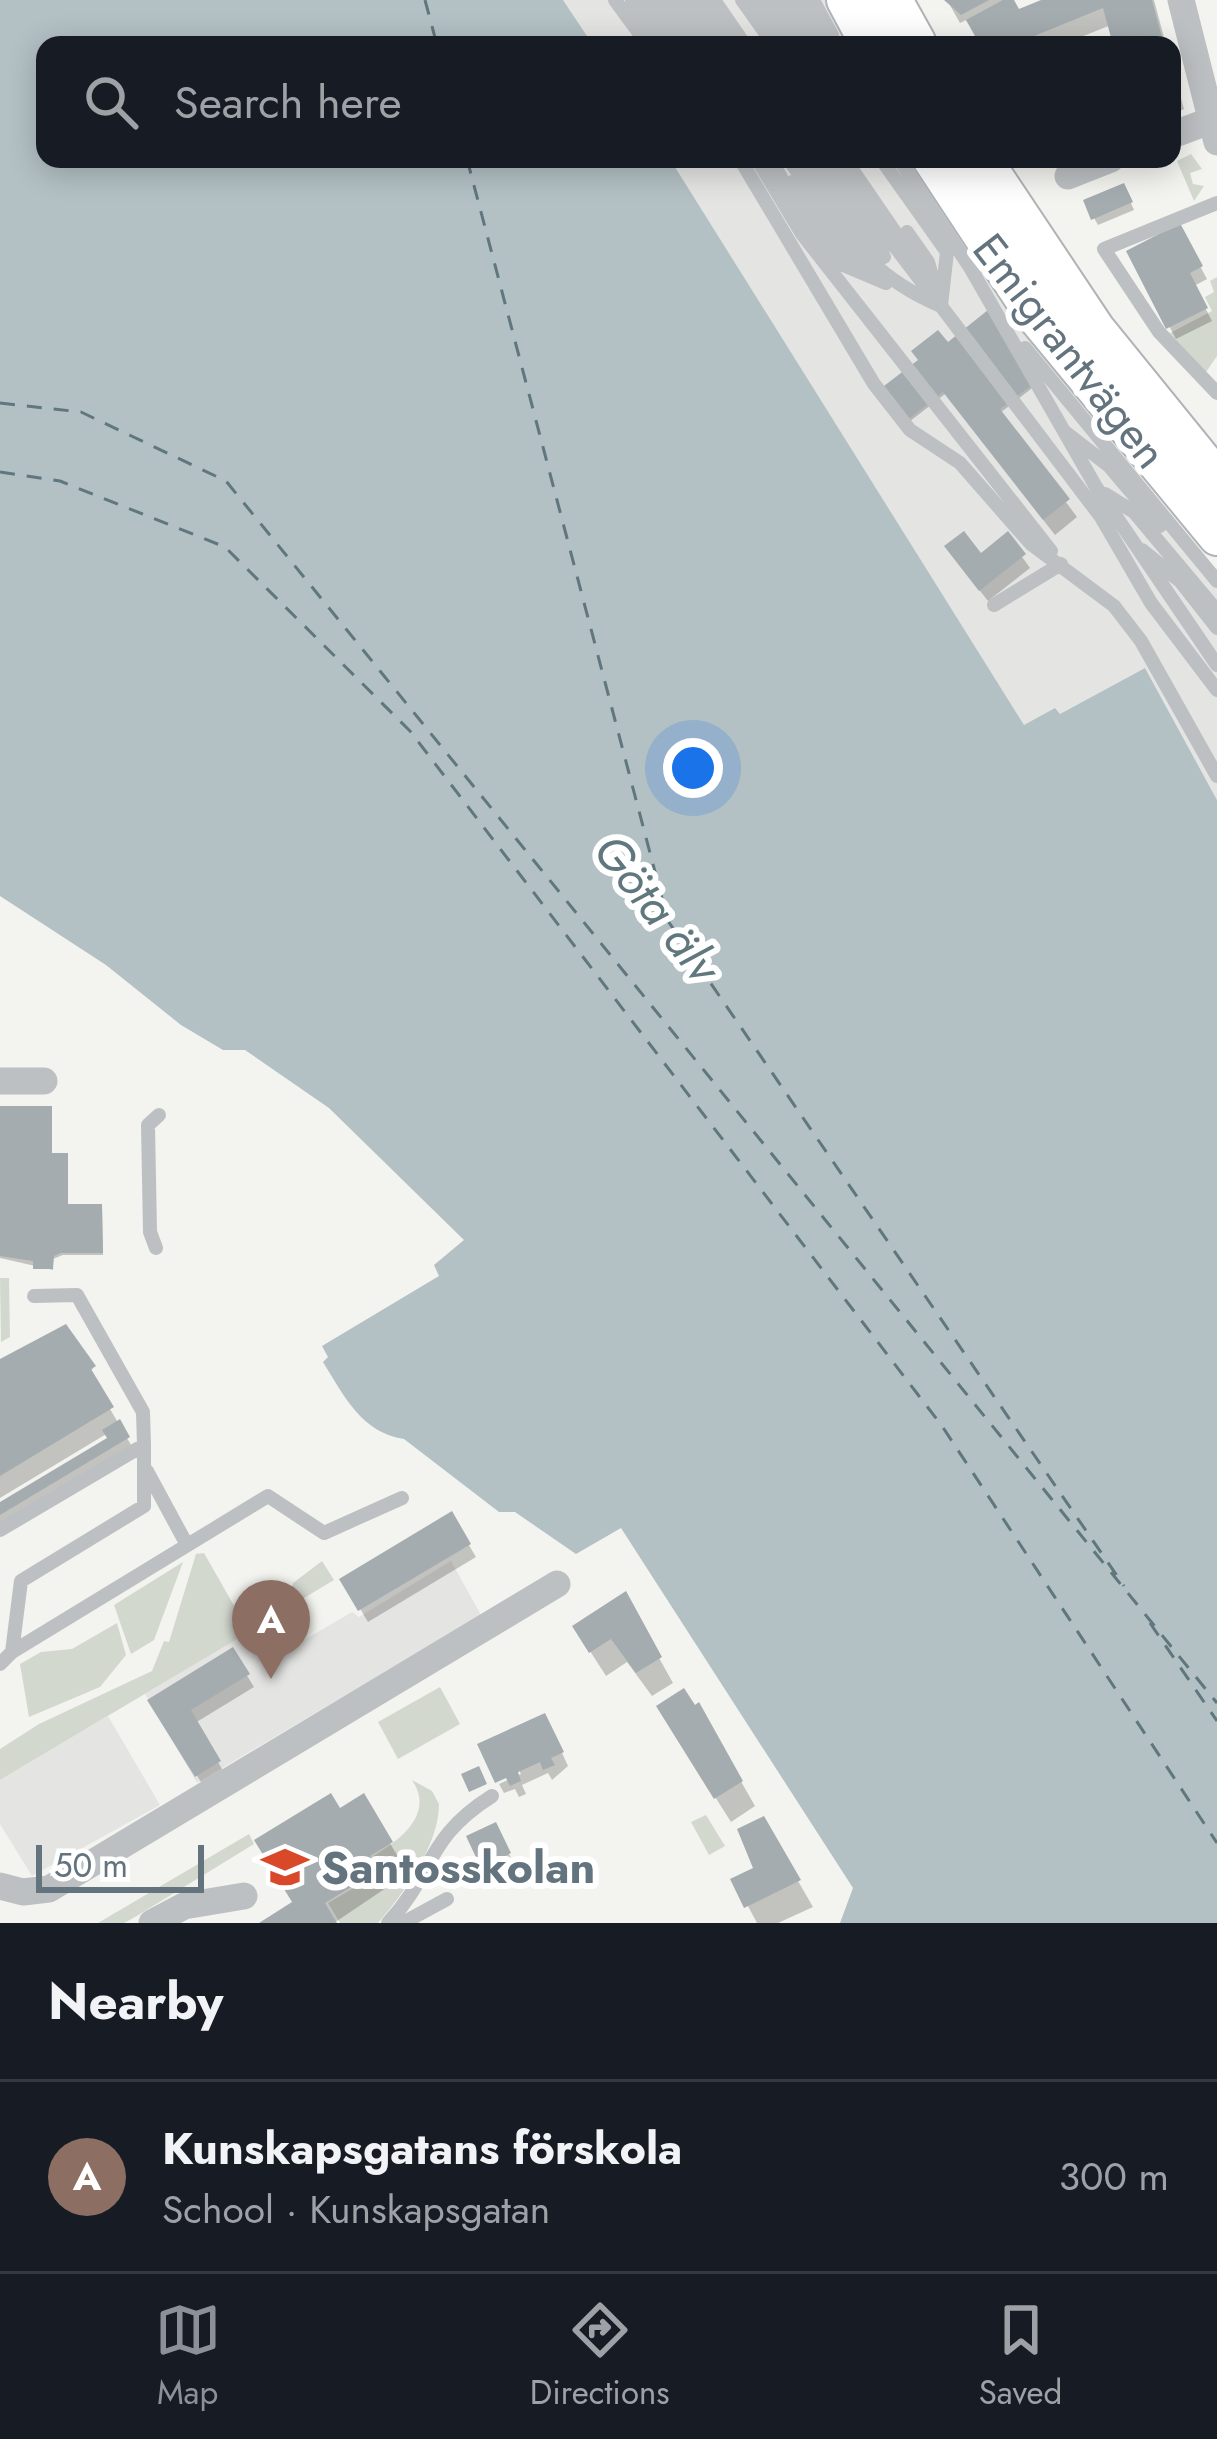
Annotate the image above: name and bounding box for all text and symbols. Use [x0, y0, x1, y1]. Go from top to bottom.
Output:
search box [36, 36, 1181, 168]
icon: search [78, 69, 144, 135]
text: Search here [174, 70, 402, 135]
street label: Emigrantvägen [957, 220, 1183, 482]
your location [663, 738, 723, 798]
water label: Göta älv [577, 819, 739, 1000]
pin: A [232, 1580, 310, 1679]
place label: Santosskolan [321, 1835, 595, 1900]
scale bar [36, 1839, 204, 1892]
text: 50 m [54, 1842, 128, 1889]
school or university icon: Santosskolan [260, 1842, 310, 1892]
text: Nearby [48, 1964, 223, 2038]
text: Kunskapsgatans förskola [162, 2116, 682, 2181]
text: A [73, 2148, 101, 2205]
text: 300 m [1059, 2148, 1169, 2205]
text: School · Kunskapsgatan [162, 2181, 550, 2238]
tab: Map [155, 2297, 221, 2416]
tab: Directions [530, 2297, 670, 2416]
tab: Saved [979, 2297, 1062, 2416]

